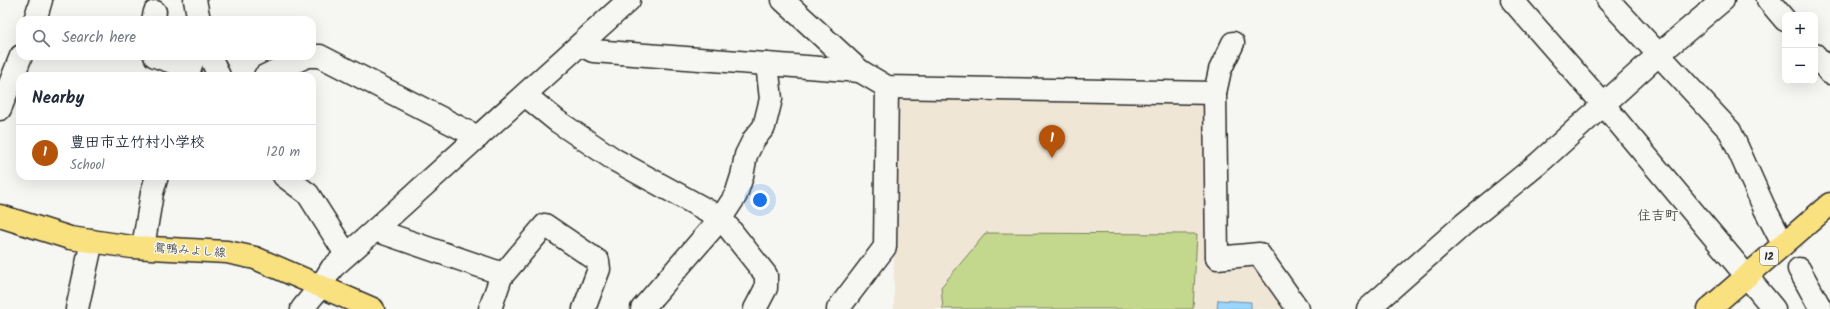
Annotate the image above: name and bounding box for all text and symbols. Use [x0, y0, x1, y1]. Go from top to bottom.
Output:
map controls [1782, 12, 1818, 84]
button: + [1782, 12, 1818, 48]
search box [16, 16, 316, 60]
text: Search here [62, 26, 136, 50]
icon: search [30, 27, 52, 49]
button: − [1782, 48, 1818, 84]
text: Nearby [32, 85, 84, 112]
pin: 1 [1039, 125, 1065, 158]
text: 豊田市立竹村小学校 [70, 131, 205, 155]
text: 1 [43, 142, 47, 163]
text: 120 m [266, 142, 300, 163]
text: School [70, 155, 105, 176]
your location [750, 190, 770, 210]
district label: 住吉町 [1637, 205, 1679, 227]
street label: 鴛鴨みよし線 [153, 239, 227, 262]
road number: 12 [1760, 247, 1778, 265]

